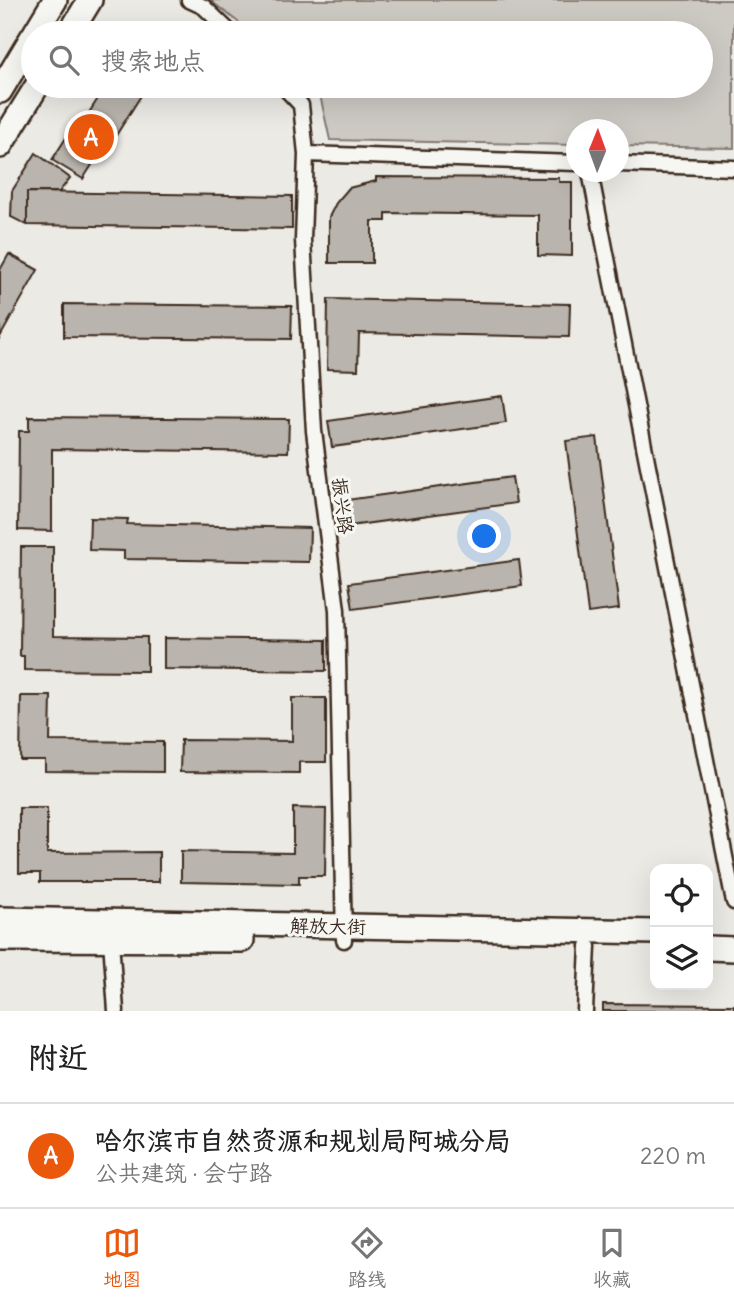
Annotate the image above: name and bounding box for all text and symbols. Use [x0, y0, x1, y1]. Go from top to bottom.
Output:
search box [21, 21, 713, 98]
icon: search [45, 41, 83, 79]
text: 搜索地点 [101, 44, 205, 77]
pin: A [68, 111, 114, 163]
north arrow [566, 119, 629, 182]
street label: 振兴路 [328, 476, 358, 536]
your location [467, 519, 501, 553]
map controls [650, 864, 713, 990]
button: locate [650, 864, 713, 927]
street label: 解放大街 [290, 913, 366, 939]
button: layers [650, 927, 713, 990]
text: 附近 [28, 1038, 88, 1076]
text: 哈尔滨市自然资源和规划局阿城分局 [95, 1124, 511, 1157]
text: A [44, 1141, 58, 1170]
text: 220 m [640, 1141, 706, 1170]
text: 公共建筑 · 会宁路 [95, 1158, 272, 1187]
tab: 地图 [103, 1224, 141, 1291]
tab: 路线 [348, 1224, 386, 1291]
tab: 收藏 [593, 1224, 631, 1291]

